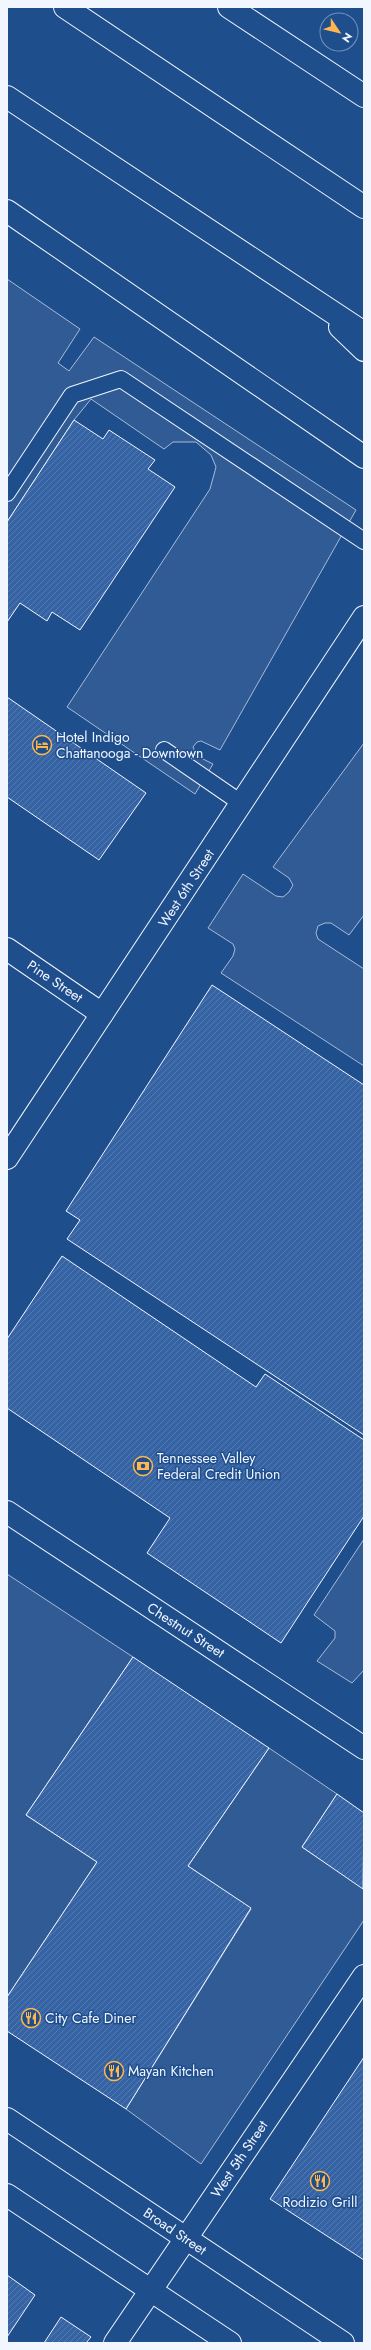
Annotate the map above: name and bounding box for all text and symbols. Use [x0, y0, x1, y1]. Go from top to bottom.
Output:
north arrow [319, 12, 359, 52]
text: N [338, 30, 356, 46]
place label: Hotel Indigo Chattanooga - Downtown [56, 727, 203, 763]
hotel icon: Hotel Indigo Chattanooga - Downtown [31, 734, 53, 756]
street label: West 6th Street [153, 844, 219, 931]
street label: Pine Street [23, 955, 87, 1007]
place label: Tennessee Valley Federal Credit Union [157, 1448, 280, 1484]
bank icon: Tennessee Valley Federal Credit Union [132, 1455, 154, 1477]
street label: Chestnut Street [143, 1597, 229, 1663]
restaurant icon: City Cafe Diner [20, 2007, 42, 2029]
place label: City Cafe Diner [45, 2008, 136, 2028]
restaurant icon: Mayan Kitchen [103, 2060, 125, 2082]
place label: Mayan Kitchen [128, 2061, 214, 2081]
street label: West 5th Street [206, 2116, 273, 2202]
restaurant icon: Rodizio Grill [309, 2170, 331, 2192]
place label: Rodizio Grill [283, 2192, 357, 2212]
street label: Broad Street [139, 2202, 211, 2260]

